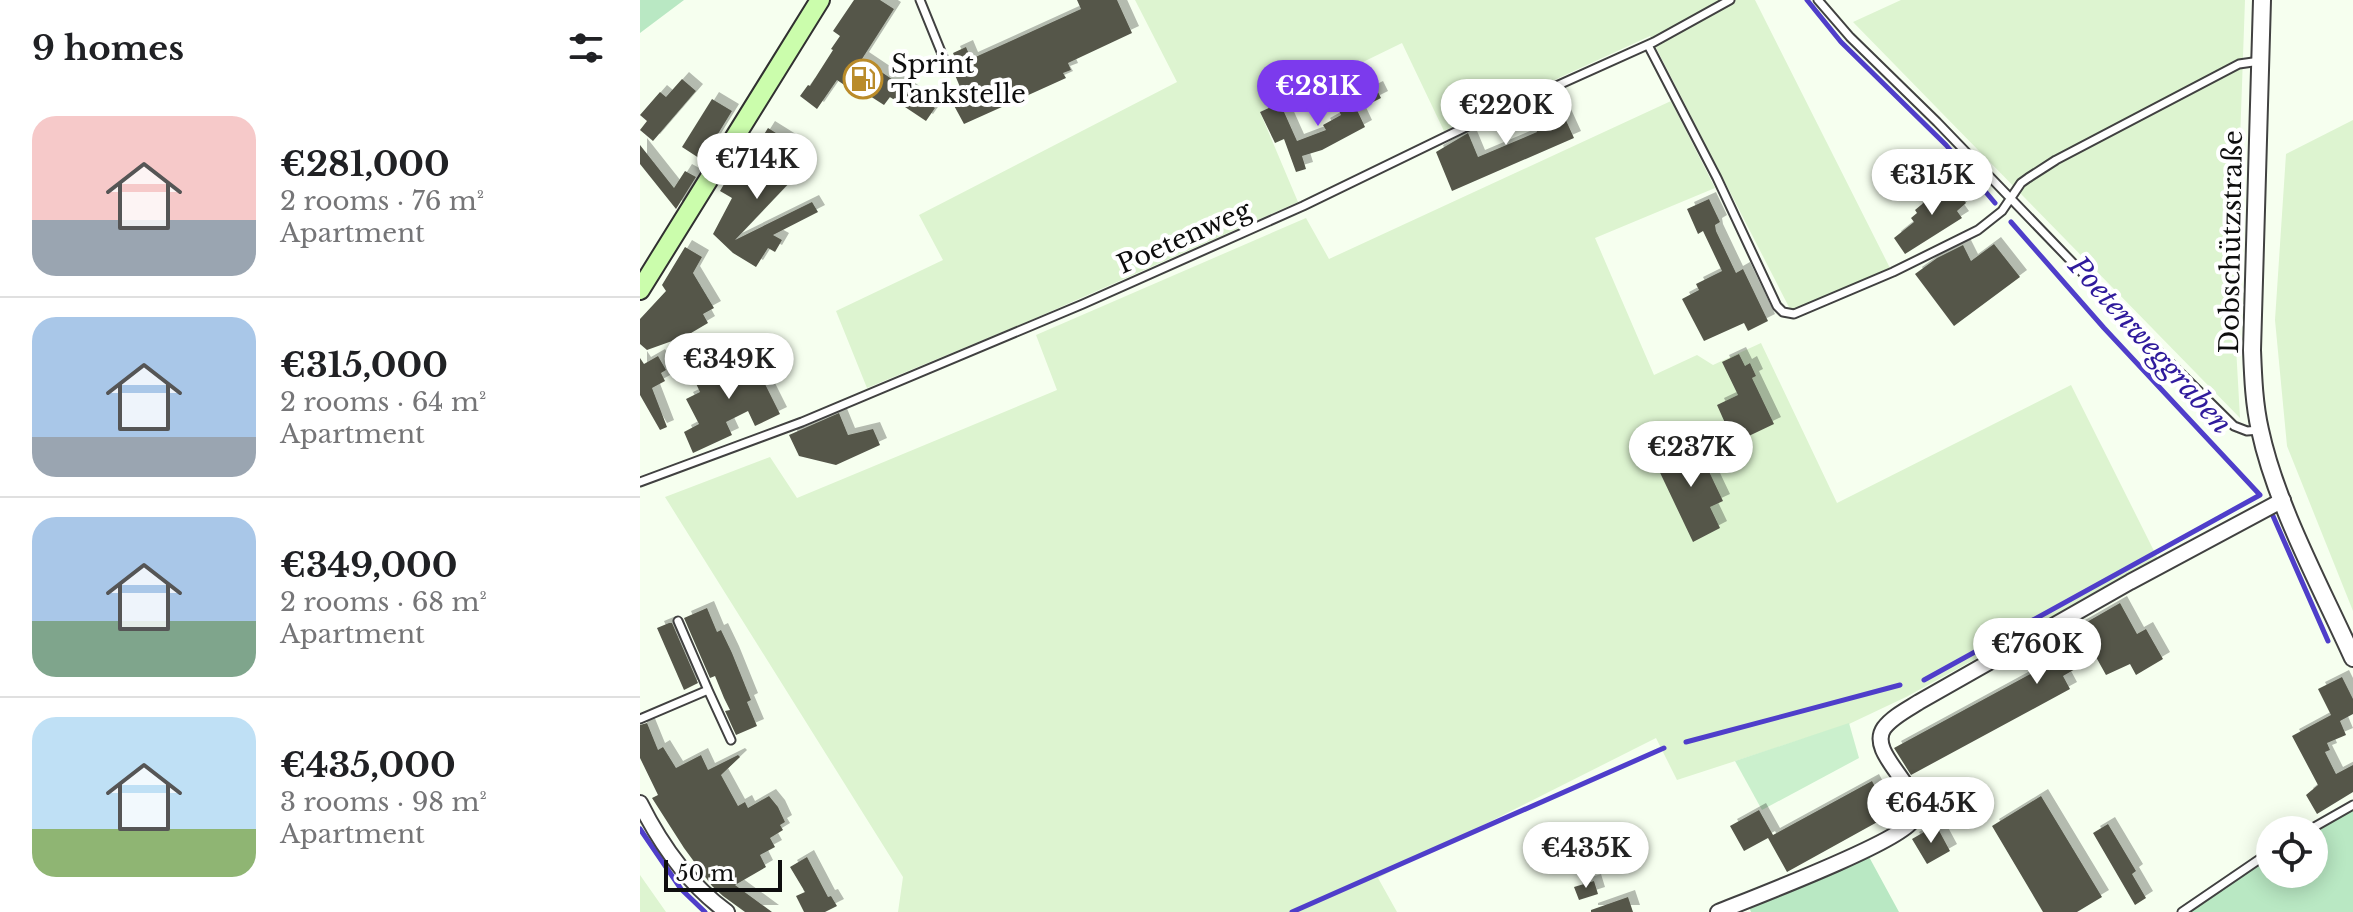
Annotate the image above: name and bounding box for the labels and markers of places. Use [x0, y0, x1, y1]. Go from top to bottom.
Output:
place label: Sprint Tankstelle [891, 48, 1026, 110]
fuel station icon: Sprint Tankstelle [842, 58, 884, 100]
pin: €281K [1262, 60, 1374, 128]
pin: €220K [1450, 79, 1562, 147]
pin: €714K [701, 133, 813, 201]
pin: €315K [1876, 149, 1988, 217]
pin: €349K [673, 333, 785, 401]
pin: €237K [1635, 421, 1747, 489]
pin: €760K [1981, 618, 2093, 686]
pin: €645K [1875, 777, 1987, 845]
pin: €435K [1530, 822, 1642, 890]

